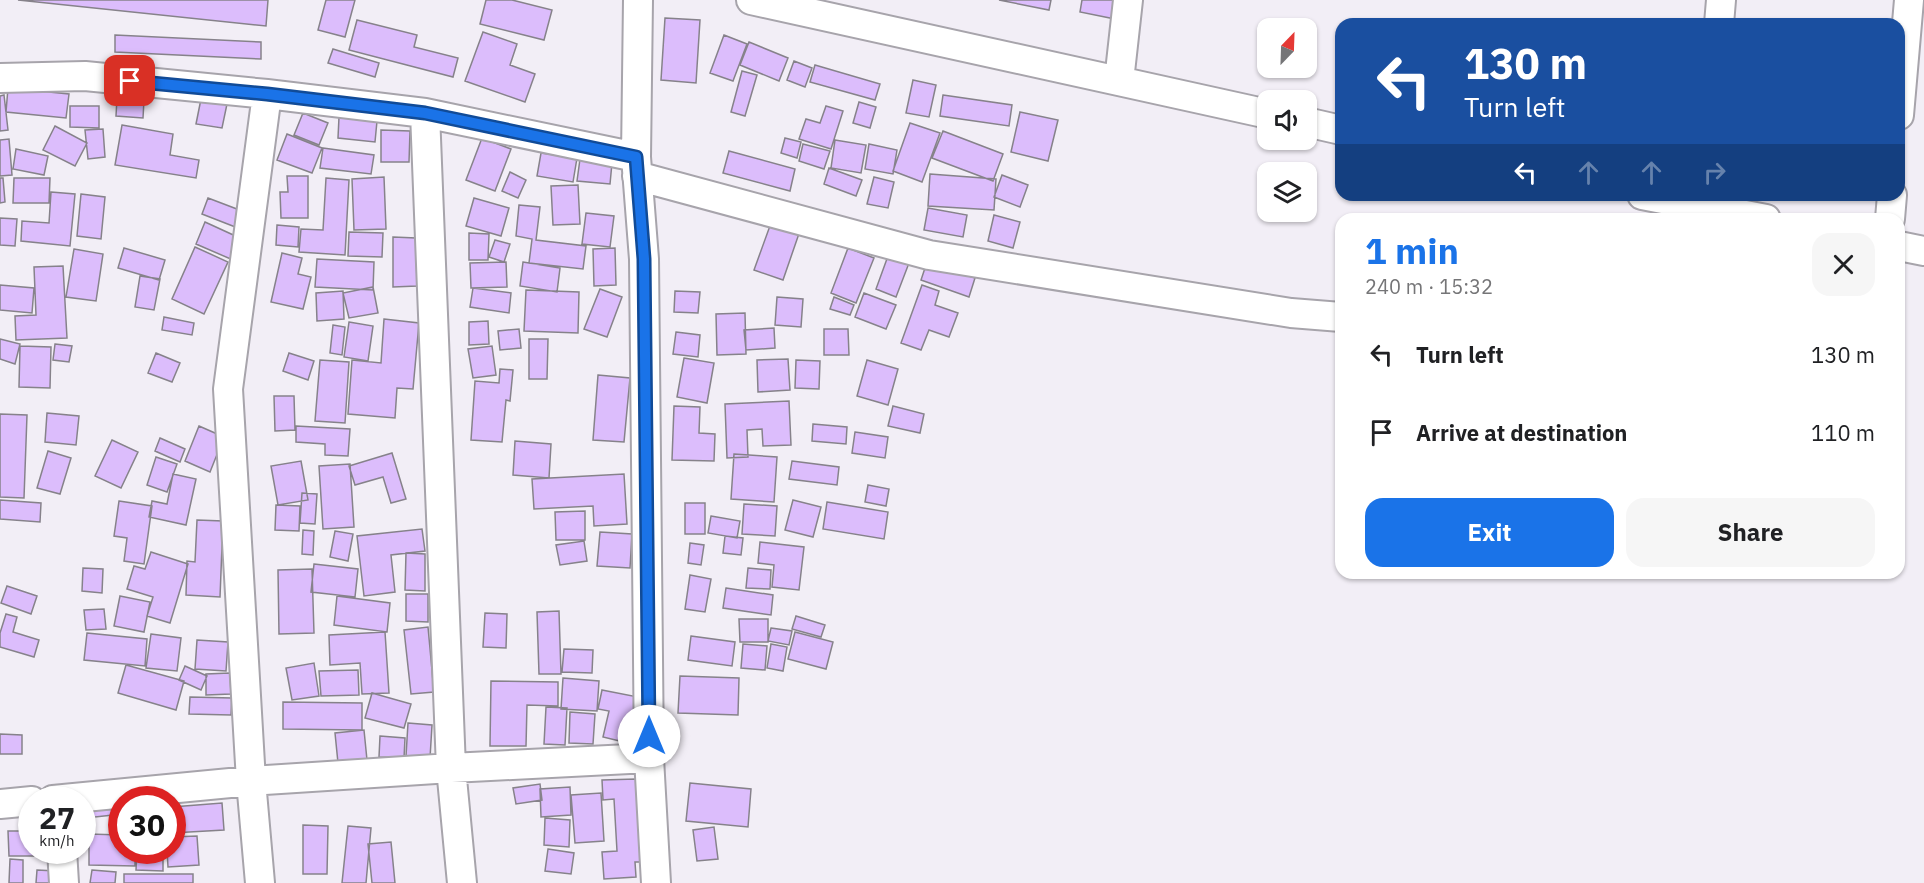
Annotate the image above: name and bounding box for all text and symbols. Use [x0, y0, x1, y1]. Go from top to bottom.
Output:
north arrow [1257, 18, 1317, 78]
map controls [1257, 18, 1317, 222]
text: 130 m [1464, 36, 1587, 91]
icon: left [1365, 42, 1443, 120]
pin [104, 55, 155, 106]
icon: arrive [113, 64, 146, 97]
text: Turn left [1464, 89, 1565, 124]
button: sound [1257, 90, 1317, 150]
icon: left [1509, 156, 1542, 189]
icon: ahead [1572, 156, 1605, 189]
icon: ahead [1635, 156, 1668, 189]
icon: right [1698, 156, 1731, 189]
button: layers [1257, 162, 1317, 222]
text: 1 min [1365, 227, 1459, 274]
button: close [1812, 233, 1875, 296]
text: 240 m · 15:32 [1365, 273, 1493, 300]
icon: left [1365, 338, 1398, 371]
text: Turn left [1416, 340, 1504, 369]
text: 130 m [1811, 340, 1875, 369]
icon: arrive [1365, 416, 1398, 449]
text: Arrive at destination [1416, 418, 1627, 447]
text: 110 m [1811, 418, 1875, 447]
button: Exit [1365, 498, 1614, 567]
button: Share [1626, 498, 1875, 567]
position arrow [617, 704, 681, 768]
speed limit sign: 30 [108, 786, 186, 864]
text: 27 [39, 798, 75, 837]
text: km/h [39, 831, 75, 850]

